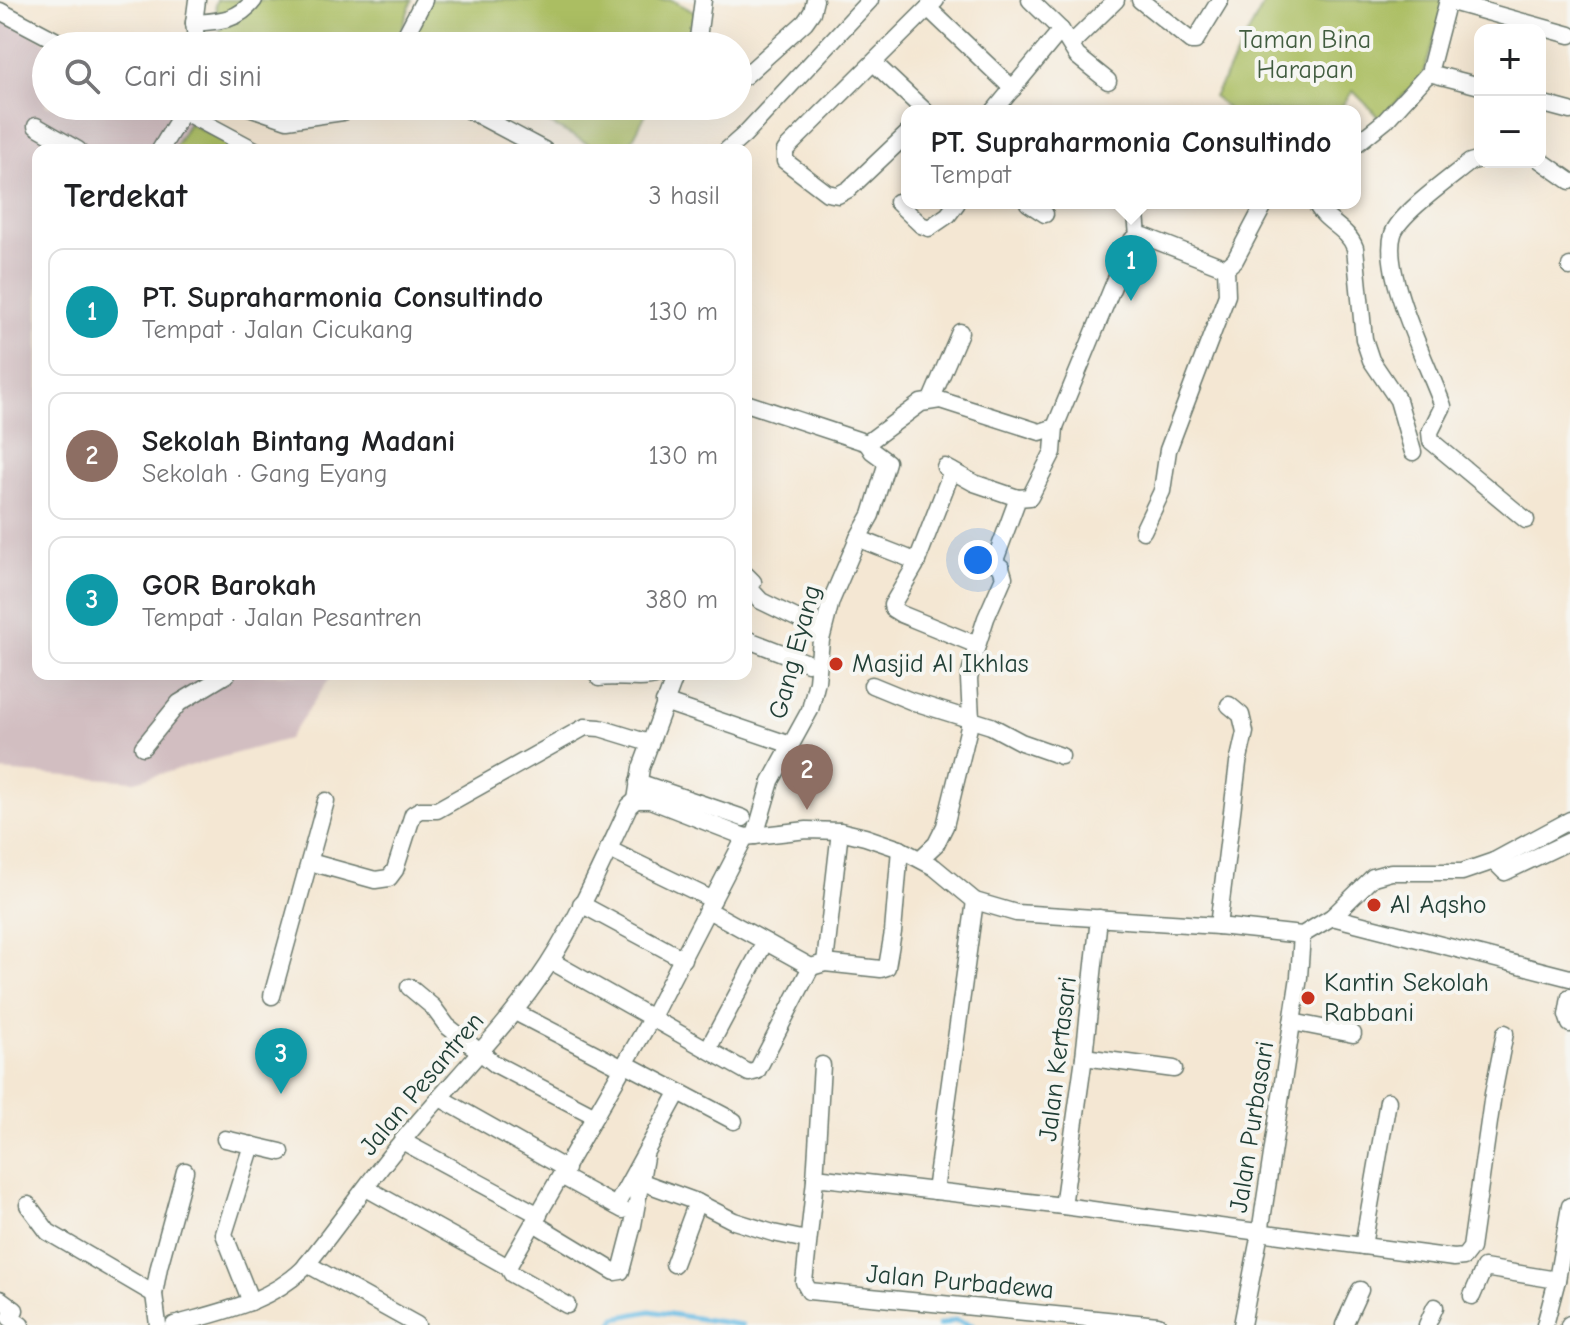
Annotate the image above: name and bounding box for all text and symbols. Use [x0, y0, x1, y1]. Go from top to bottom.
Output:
map controls [1474, 24, 1546, 168]
button: + [1474, 24, 1546, 96]
park label: Taman Bina Harapan [1239, 25, 1371, 85]
search box [32, 32, 752, 120]
icon: search [60, 54, 104, 98]
text: Cari di sini [124, 59, 262, 94]
button: − [1474, 96, 1546, 168]
popup [901, 105, 1361, 209]
text: PT. Supraharmonia Consultindo [930, 125, 1332, 160]
text: Tempat [930, 160, 1011, 190]
text: Terdekat [64, 176, 187, 216]
text: 3 hasil [648, 181, 720, 211]
pin: 1 [1105, 235, 1157, 301]
text: PT. Supraharmonia Consultindo [142, 280, 543, 315]
text: 1 [87, 297, 97, 327]
text: 130 m [649, 297, 718, 327]
text: Tempat · Jalan Cicukang [142, 315, 413, 345]
text: Sekolah Bintang Madani [142, 424, 455, 459]
text: 2 [86, 441, 98, 471]
text: 130 m [649, 441, 718, 471]
text: Sekolah · Gang Eyang [142, 459, 388, 489]
your location [958, 540, 998, 580]
text: GOR Barokah [142, 568, 316, 603]
street label: Gang Eyang [763, 582, 827, 722]
text: 3 [86, 585, 98, 615]
text: 380 m [645, 585, 718, 615]
text: Tempat · Jalan Pesantren [142, 603, 422, 633]
place label: Masjid Al Ikhlas [852, 649, 1029, 679]
marker: Masjid Al Ikhlas [827, 655, 845, 673]
pin: 2 [781, 744, 833, 810]
place label: Al Aqsho [1390, 890, 1487, 920]
marker: Al Aqsho [1365, 896, 1383, 914]
place label: Kantin Sekolah Rabbani [1324, 968, 1489, 1028]
street label: Jalan Kertasari [1033, 975, 1083, 1143]
marker: Kantin Sekolah Rabbani [1299, 989, 1317, 1007]
street label: Jalan Pesantren [354, 1006, 490, 1162]
pin: 3 [255, 1028, 307, 1094]
street label: Jalan Purbasari [1224, 1039, 1280, 1215]
street label: Jalan Purbadewa [865, 1259, 1055, 1305]

